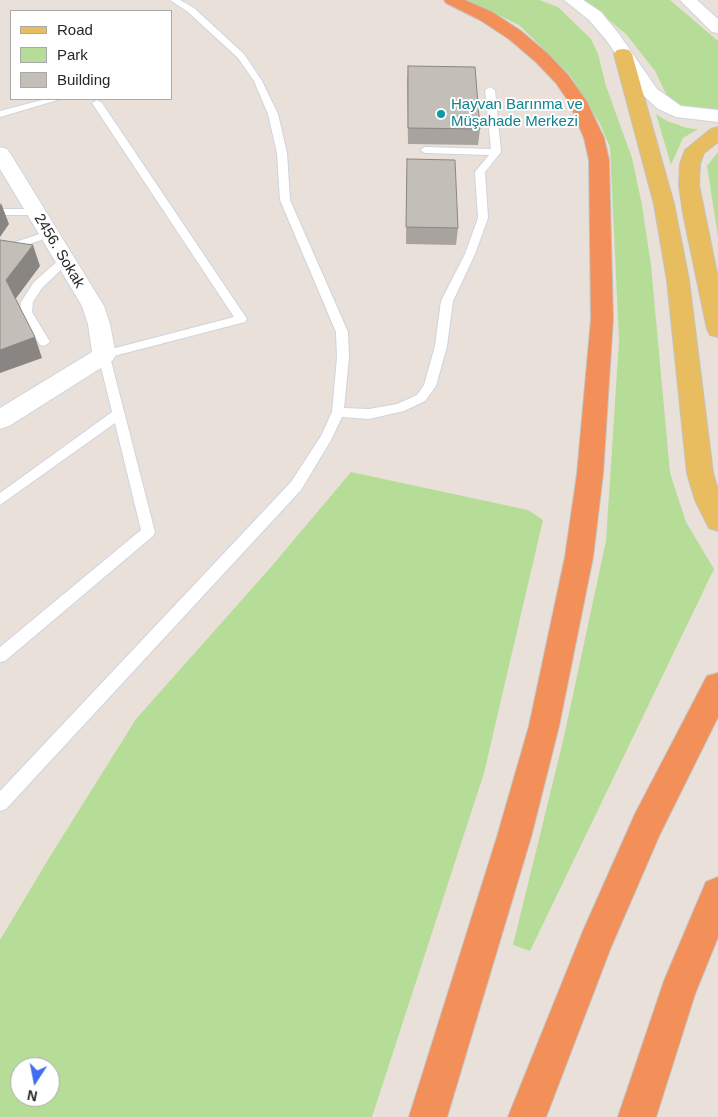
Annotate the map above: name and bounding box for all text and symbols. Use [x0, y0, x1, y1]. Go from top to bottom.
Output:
legend [10, 10, 172, 100]
text: Road [57, 21, 93, 38]
text: Park [57, 46, 88, 63]
text: Building [57, 71, 110, 88]
place label: Hayvan Barınma ve Müşahade Merkezi [451, 96, 583, 131]
marker: Hayvan Barınma ve Müşahade Merkezi [435, 108, 447, 120]
street label: 2456. Sokak [30, 211, 88, 291]
north arrow [10, 1057, 60, 1107]
text: N [26, 1087, 39, 1105]

